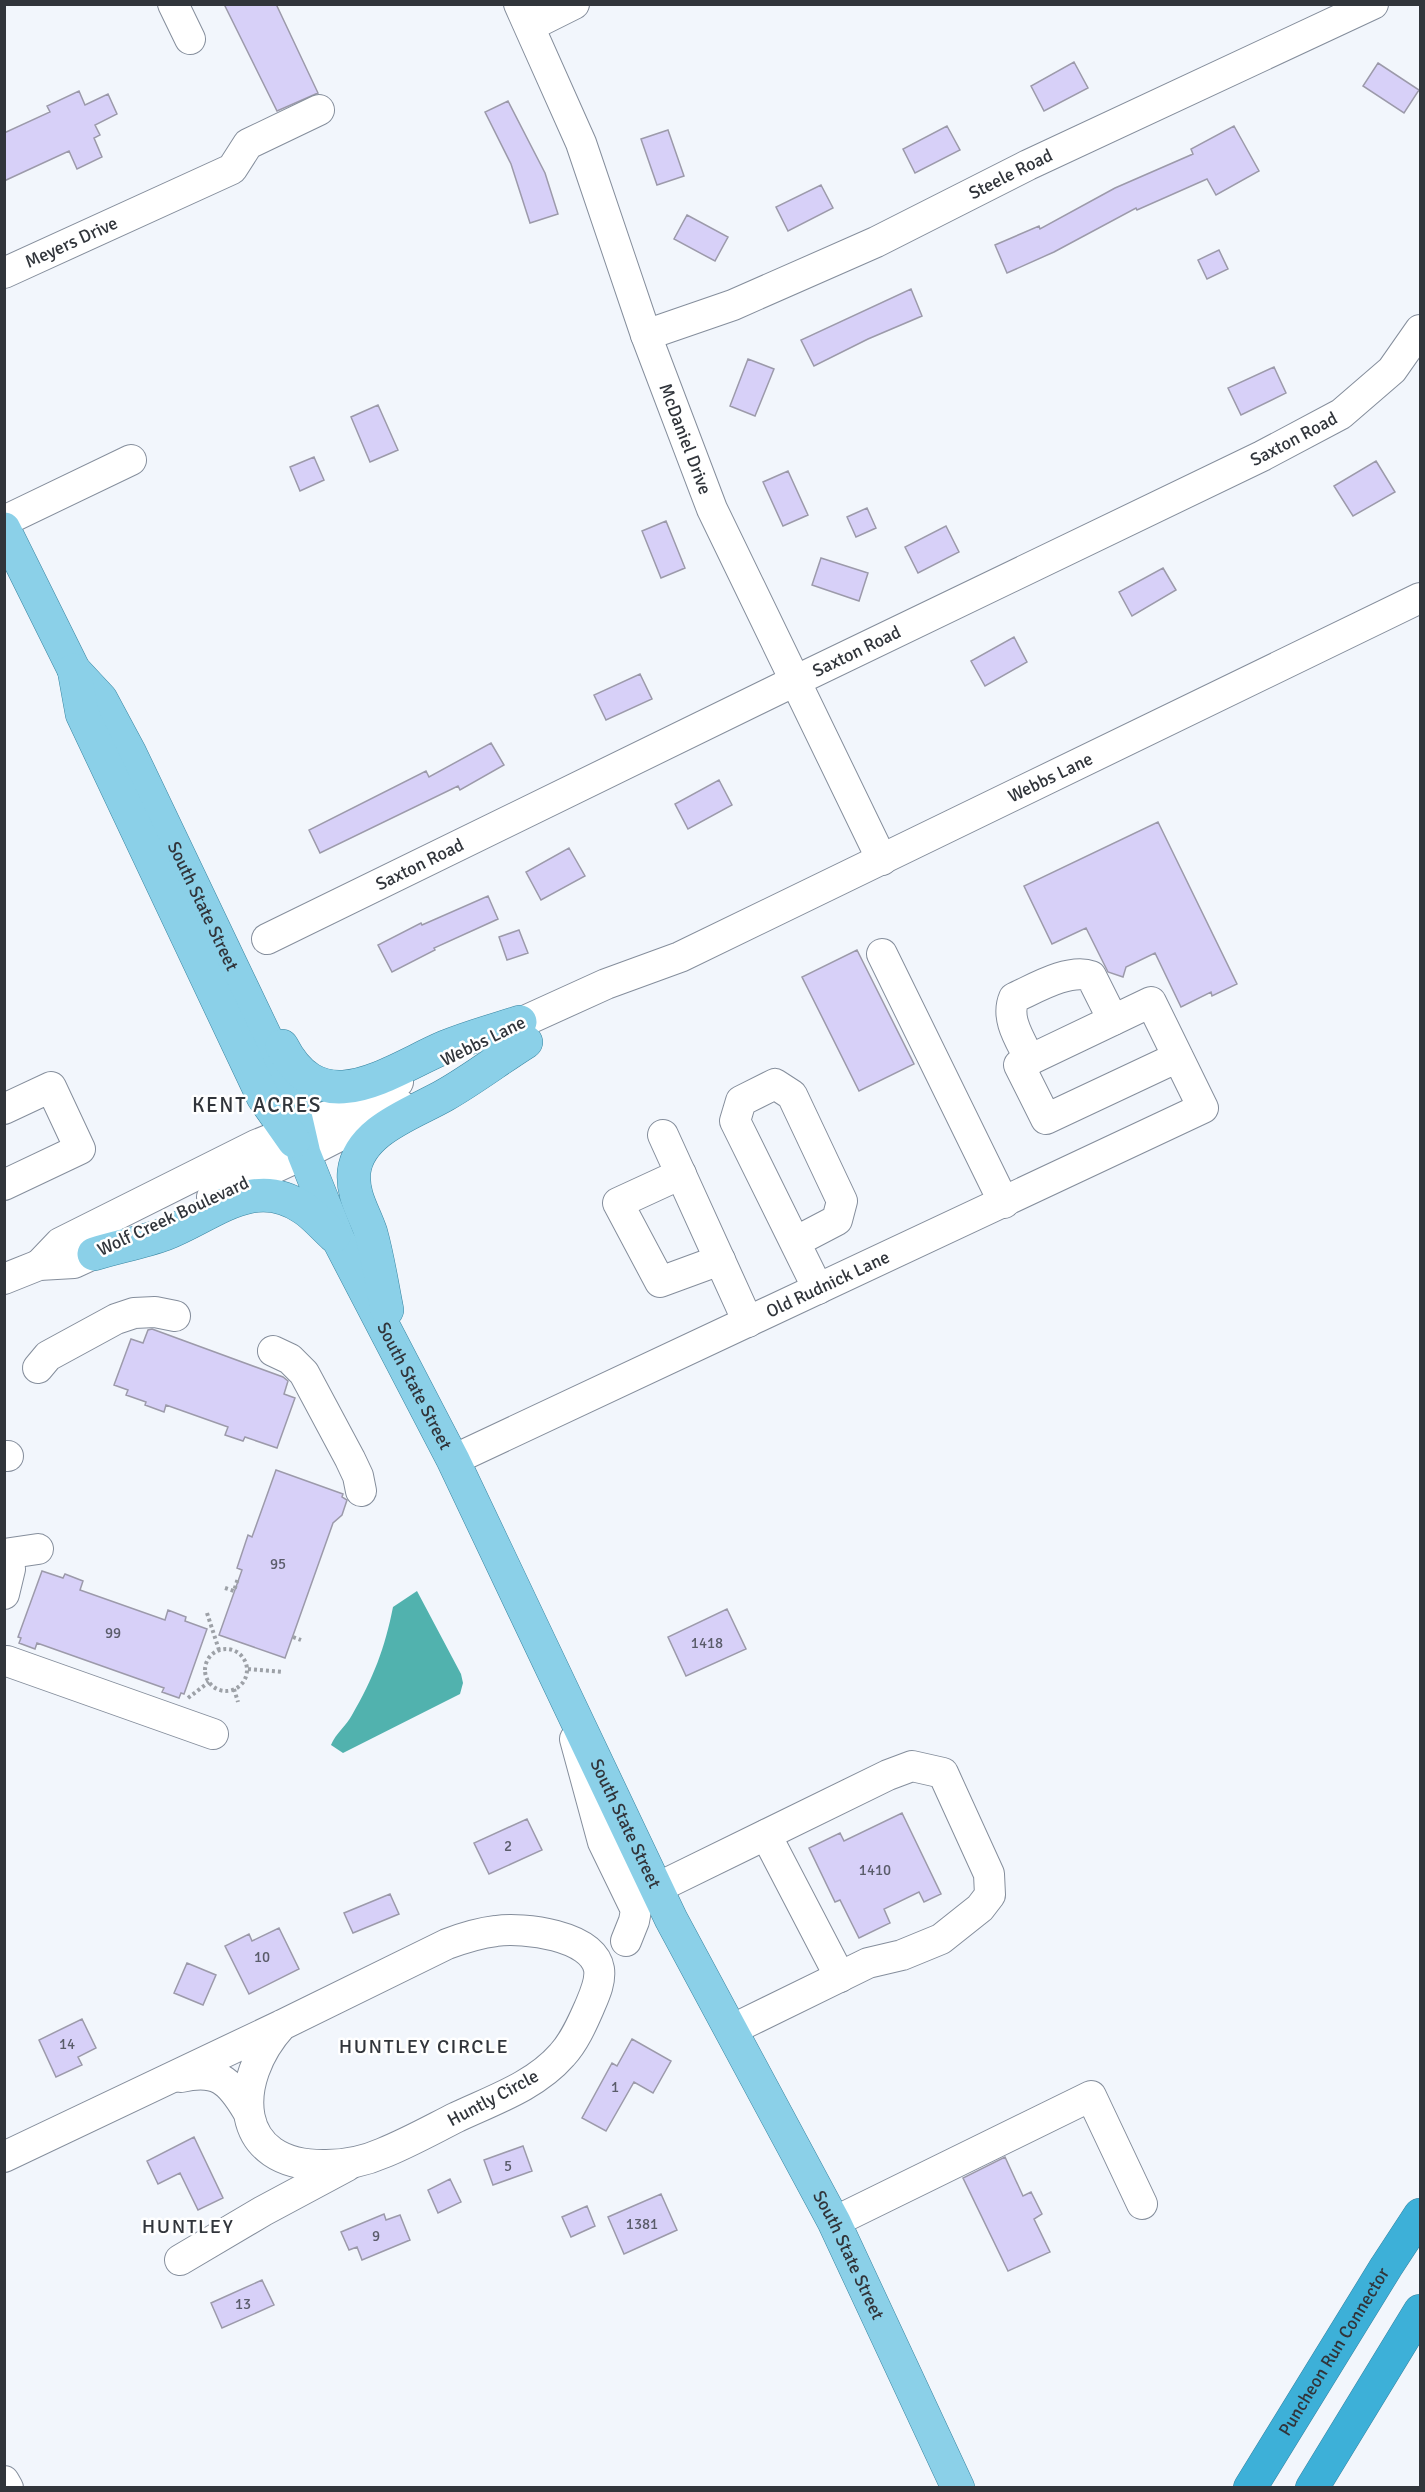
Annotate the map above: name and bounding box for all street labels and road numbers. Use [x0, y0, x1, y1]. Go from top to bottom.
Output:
street label: Steele Road [965, 144, 1056, 204]
street label: Meyers Drive [22, 212, 121, 273]
street label: McDaniel Drive [654, 380, 716, 497]
street label: Saxton Road [1247, 407, 1341, 471]
street label: Saxton Road [809, 621, 904, 682]
street label: Webbs Lane [1004, 747, 1096, 807]
street label: Saxton Road [372, 834, 467, 895]
street label: South State Street [163, 838, 243, 974]
street label: Webbs Lane [437, 1011, 529, 1071]
street label: Wolf Creek Boulevard [94, 1171, 252, 1261]
street label: Old Rudnick Lane [763, 1246, 893, 1322]
street label: South State Street [372, 1318, 457, 1453]
street label: South State Street [586, 1755, 666, 1892]
street label: Huntly Circle [444, 2065, 542, 2131]
street label: South State Street [808, 2187, 889, 2323]
street label: Puncheon Run Connector [1274, 2263, 1394, 2440]

